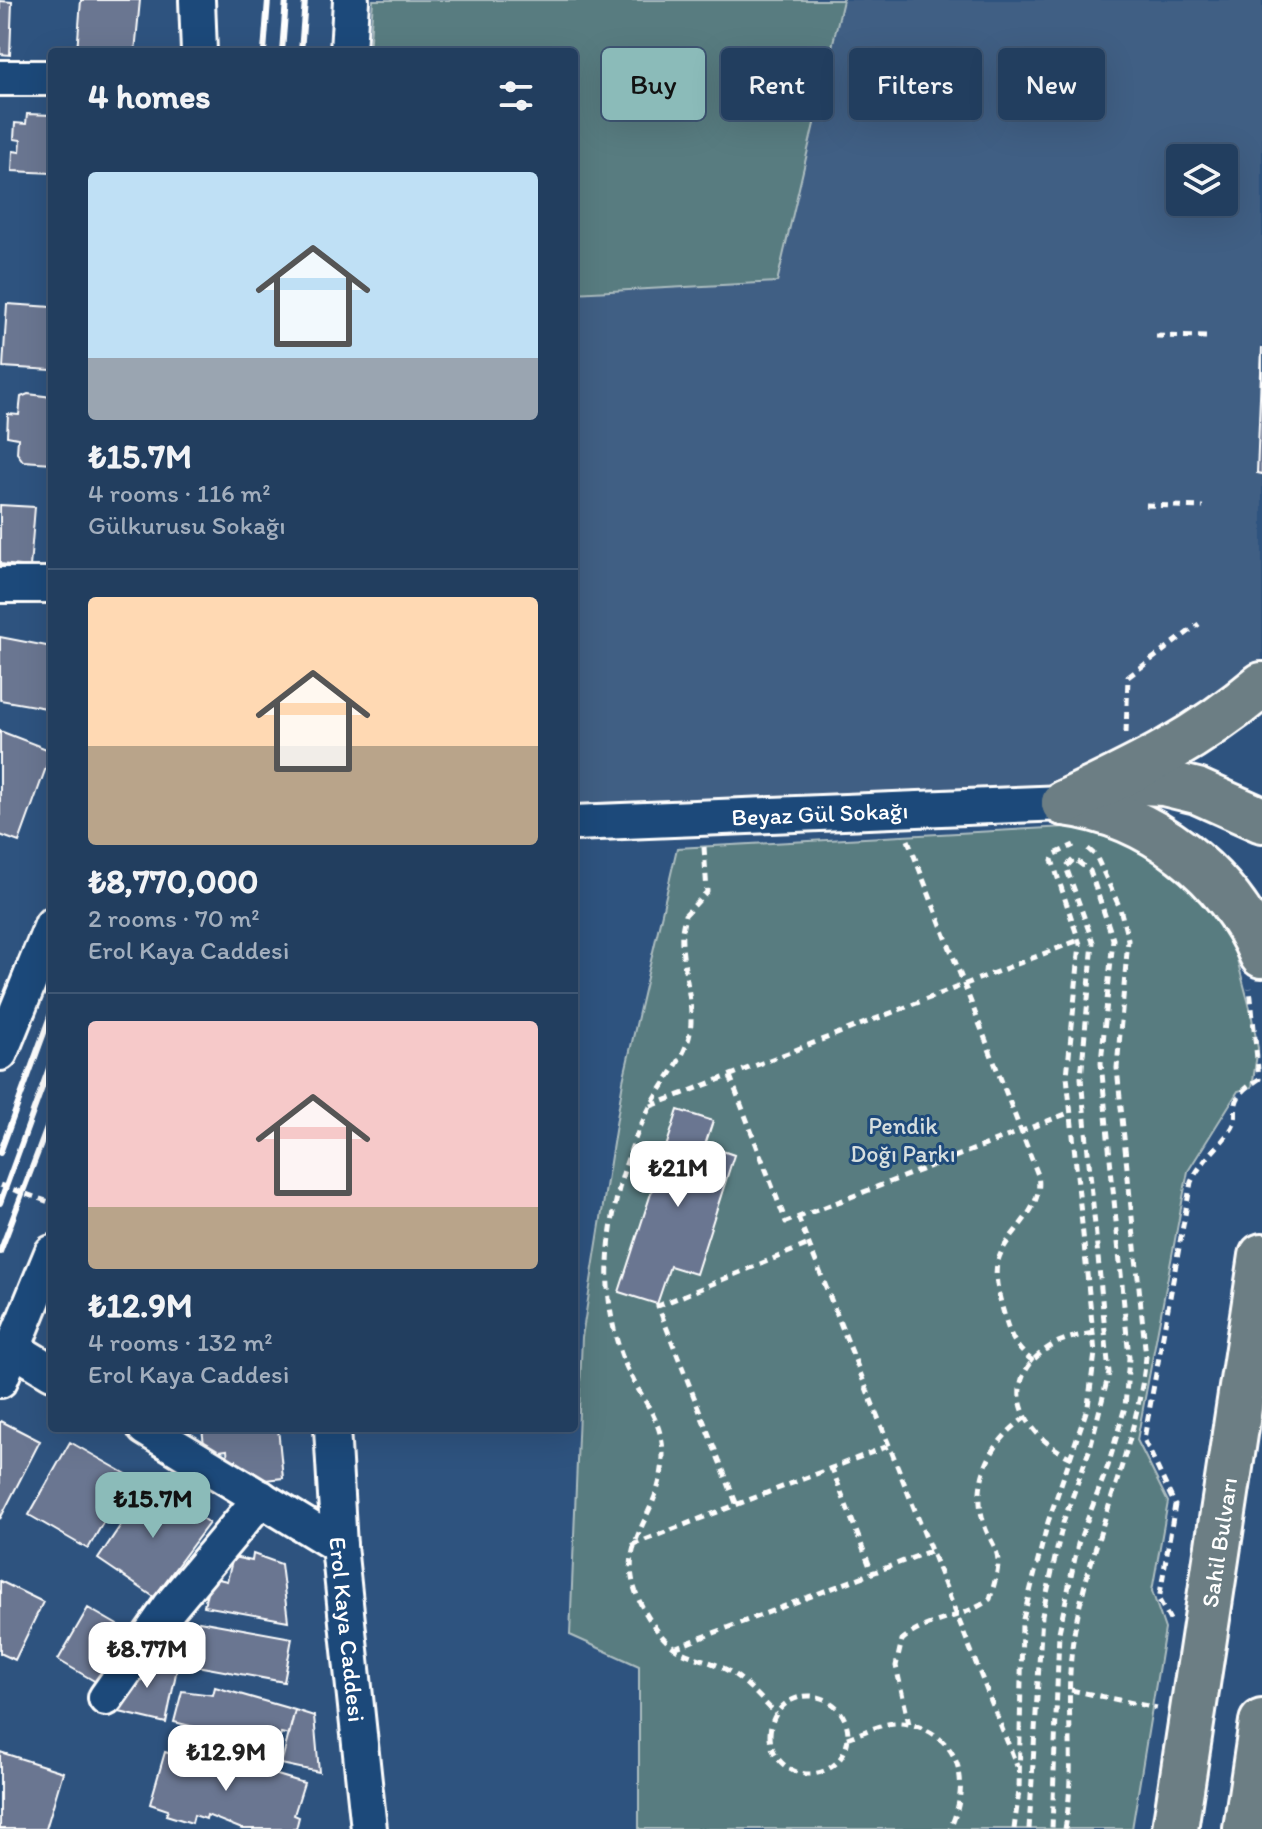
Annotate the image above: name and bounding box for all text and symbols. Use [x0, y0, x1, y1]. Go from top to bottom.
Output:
chip: Buy [602, 48, 705, 120]
chip: Rent [721, 48, 833, 120]
chip: Filters [849, 48, 982, 120]
chip: New [998, 48, 1105, 120]
icon: filters [494, 74, 538, 118]
text: 4 homes [88, 76, 211, 117]
map controls [1166, 144, 1238, 216]
button: layers [1166, 144, 1238, 216]
icon: home [241, 224, 385, 368]
text: ₺15.7M [88, 436, 192, 477]
text: 4 rooms · 116 m² [88, 477, 271, 509]
text: Gülkurusu Sokağı [88, 509, 286, 541]
icon: home [241, 649, 385, 793]
street label: Beyaz Gül Sokağı [731, 795, 909, 831]
text: ₺8,770,000 [88, 861, 259, 902]
text: 2 rooms · 70 m² [88, 902, 260, 934]
text: Erol Kaya Caddesi [88, 934, 289, 966]
icon: home [241, 1073, 385, 1217]
park label: Pendik Doğı Parkı [850, 1111, 956, 1168]
pin: ₺21M [631, 1141, 725, 1209]
text: ₺21M [648, 1151, 708, 1183]
text: ₺12.9M [88, 1285, 193, 1326]
text: 4 rooms · 132 m² [88, 1326, 273, 1358]
text: Erol Kaya Caddesi [88, 1358, 289, 1390]
pin: ₺15.7M [88, 1472, 218, 1540]
street label: Sahil Bulvarı [1194, 1475, 1243, 1609]
text: ₺15.7M [113, 1482, 193, 1514]
street label: Erol Kaya Caddesi [324, 1536, 372, 1723]
pin: ₺8.77M [82, 1622, 212, 1690]
text: ₺8.77M [107, 1632, 187, 1664]
pin: ₺12.9M [161, 1725, 291, 1793]
text: ₺12.9M [186, 1735, 266, 1767]

